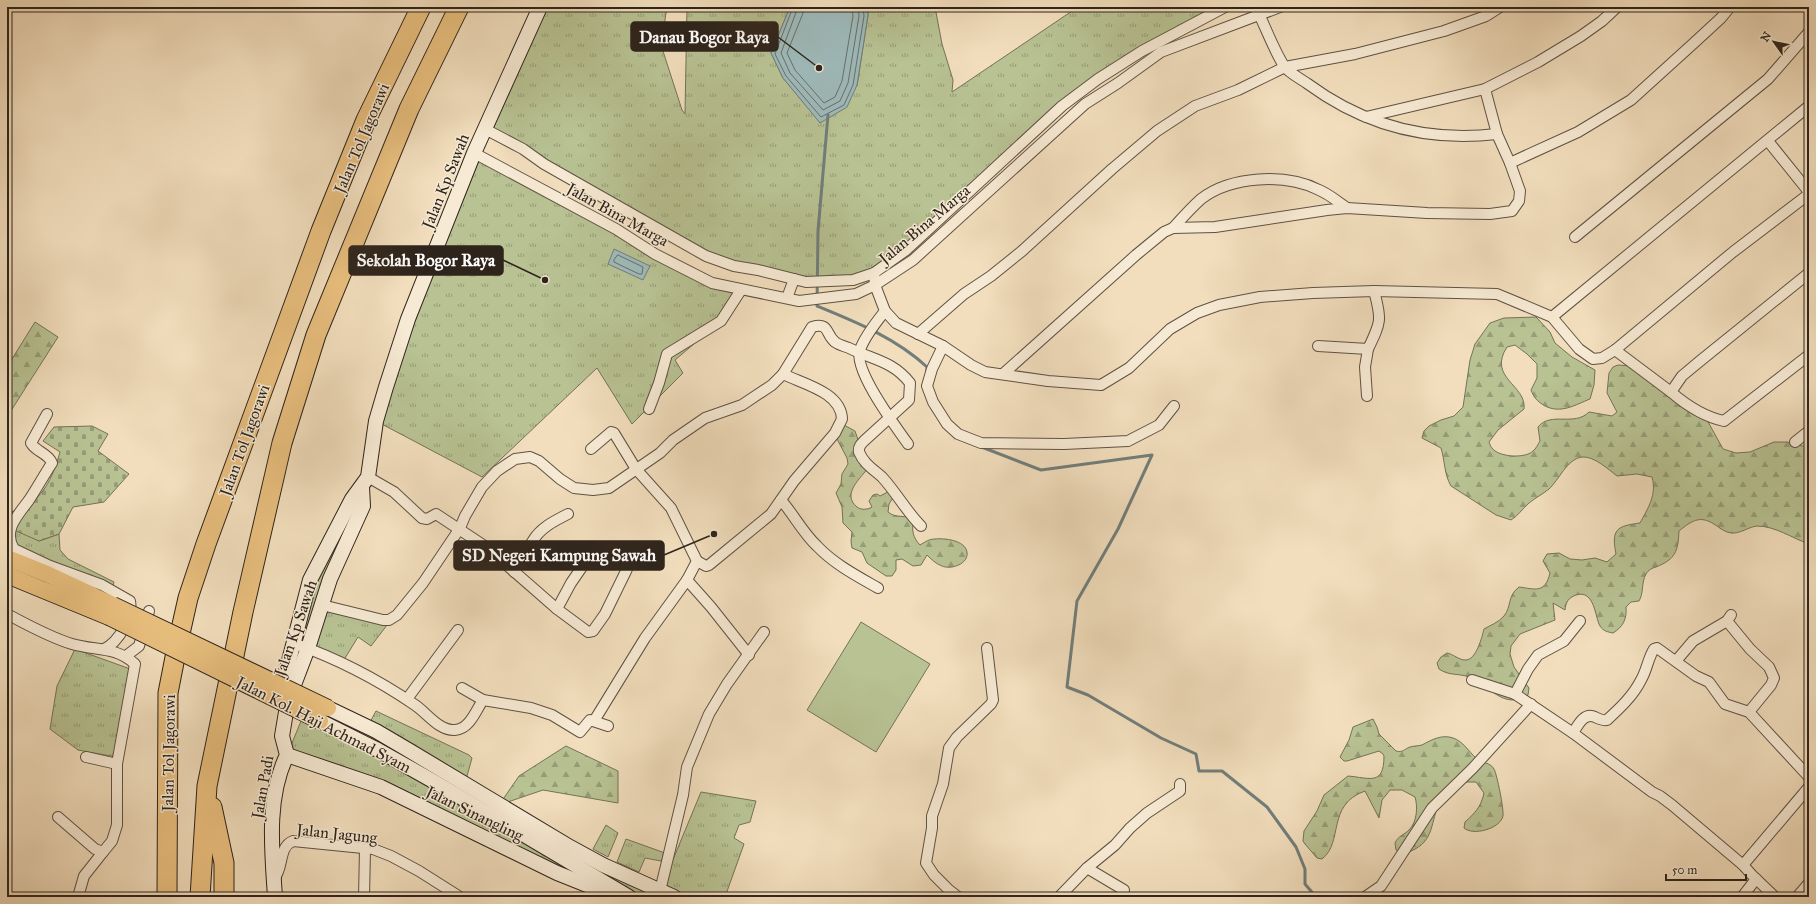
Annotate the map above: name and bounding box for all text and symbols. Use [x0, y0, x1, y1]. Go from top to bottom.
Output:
callout: Danau Bogor Raya [631, 22, 778, 51]
north arrow [1754, 22, 1794, 62]
text: Danau Bogor Raya [639, 27, 770, 48]
text: N [1758, 29, 1774, 44]
street label: Jalan Tol Jagorawi [329, 80, 394, 198]
street label: Jalan Kp Sawah [417, 131, 474, 234]
street label: Jalan Bina Marga [561, 178, 672, 251]
street label: Jalan Bina Marga [873, 181, 975, 270]
callout: Sekolah Bogor Raya [349, 246, 503, 275]
text: Sekolah Bogor Raya [357, 250, 496, 271]
street label: Jalan Tol Jagorawi [215, 381, 275, 501]
callout: SD Negeri Kampung Sawah [454, 541, 664, 570]
text: SD Negeri Kampung Sawah [462, 545, 657, 566]
street label: Jalan Kp Sawah [269, 577, 322, 681]
street label: Jalan Kol. Haji Achmad Syam [231, 671, 415, 778]
street label: Jalan Tol Jagorawi [158, 693, 180, 814]
street label: Jalan Padi [247, 753, 279, 822]
street label: Jalan Sinangling [421, 781, 527, 846]
street label: Jalan Jagung [294, 820, 379, 848]
scale bar [1666, 856, 1746, 882]
text: 50 m [1672, 863, 1697, 877]

